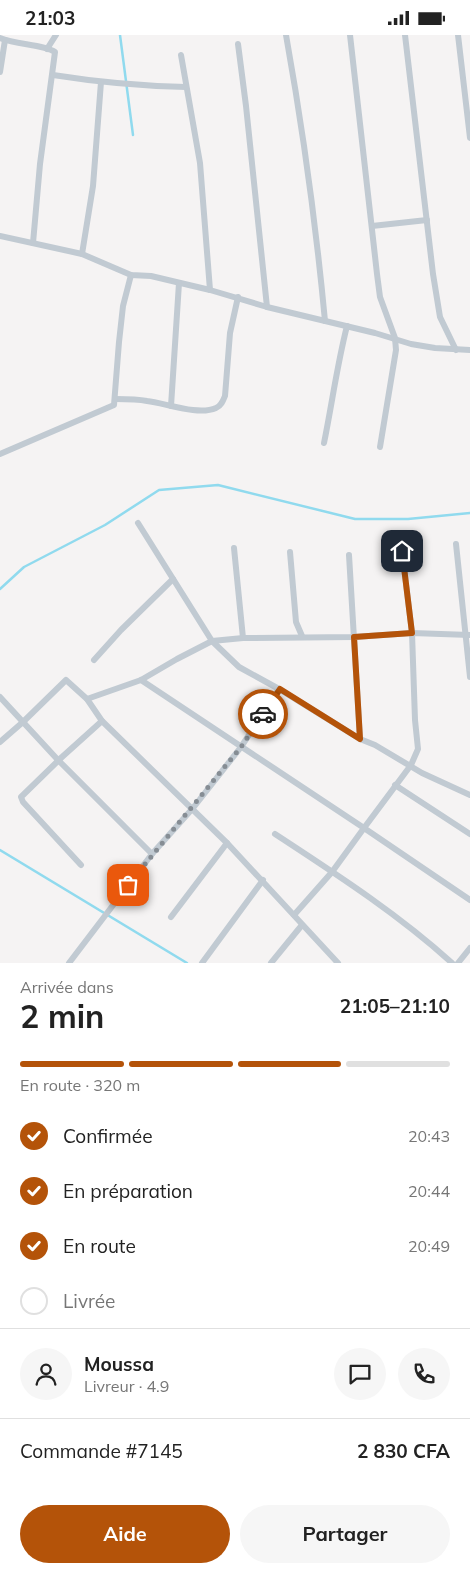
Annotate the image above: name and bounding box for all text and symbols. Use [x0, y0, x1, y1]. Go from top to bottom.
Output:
text: 21:03 [25, 6, 75, 30]
pin [381, 530, 423, 572]
icon: home [388, 537, 416, 565]
courier [238, 689, 288, 739]
icon: car [249, 700, 277, 728]
pin [107, 864, 149, 906]
icon: bag [114, 871, 142, 899]
text: Arrivée dans [20, 977, 114, 997]
text: 21:05–21:10 [340, 994, 450, 1018]
text: 2 min [20, 996, 104, 1036]
text: En route · 320 m [20, 1075, 140, 1095]
icon: check [20, 1122, 48, 1150]
text: Confirmée [63, 1124, 152, 1148]
text: 20:43 [408, 1126, 450, 1146]
icon: check [20, 1177, 48, 1205]
text: En préparation [63, 1179, 193, 1203]
text: 20:44 [408, 1181, 450, 1201]
icon: check [20, 1232, 48, 1260]
text: En route [63, 1234, 136, 1258]
text: 20:49 [408, 1236, 450, 1256]
text: Livrée [63, 1289, 115, 1313]
button: person [20, 1348, 72, 1400]
button: chat [334, 1348, 386, 1400]
button: phone [398, 1348, 450, 1400]
text: Moussa [84, 1352, 154, 1376]
text: Livreur · 4.9 [84, 1376, 169, 1396]
text: Commande #7145 [20, 1439, 183, 1463]
text: 2 830 CFA [357, 1439, 450, 1463]
button: Aide [20, 1505, 230, 1563]
button: Partager [240, 1505, 450, 1563]

